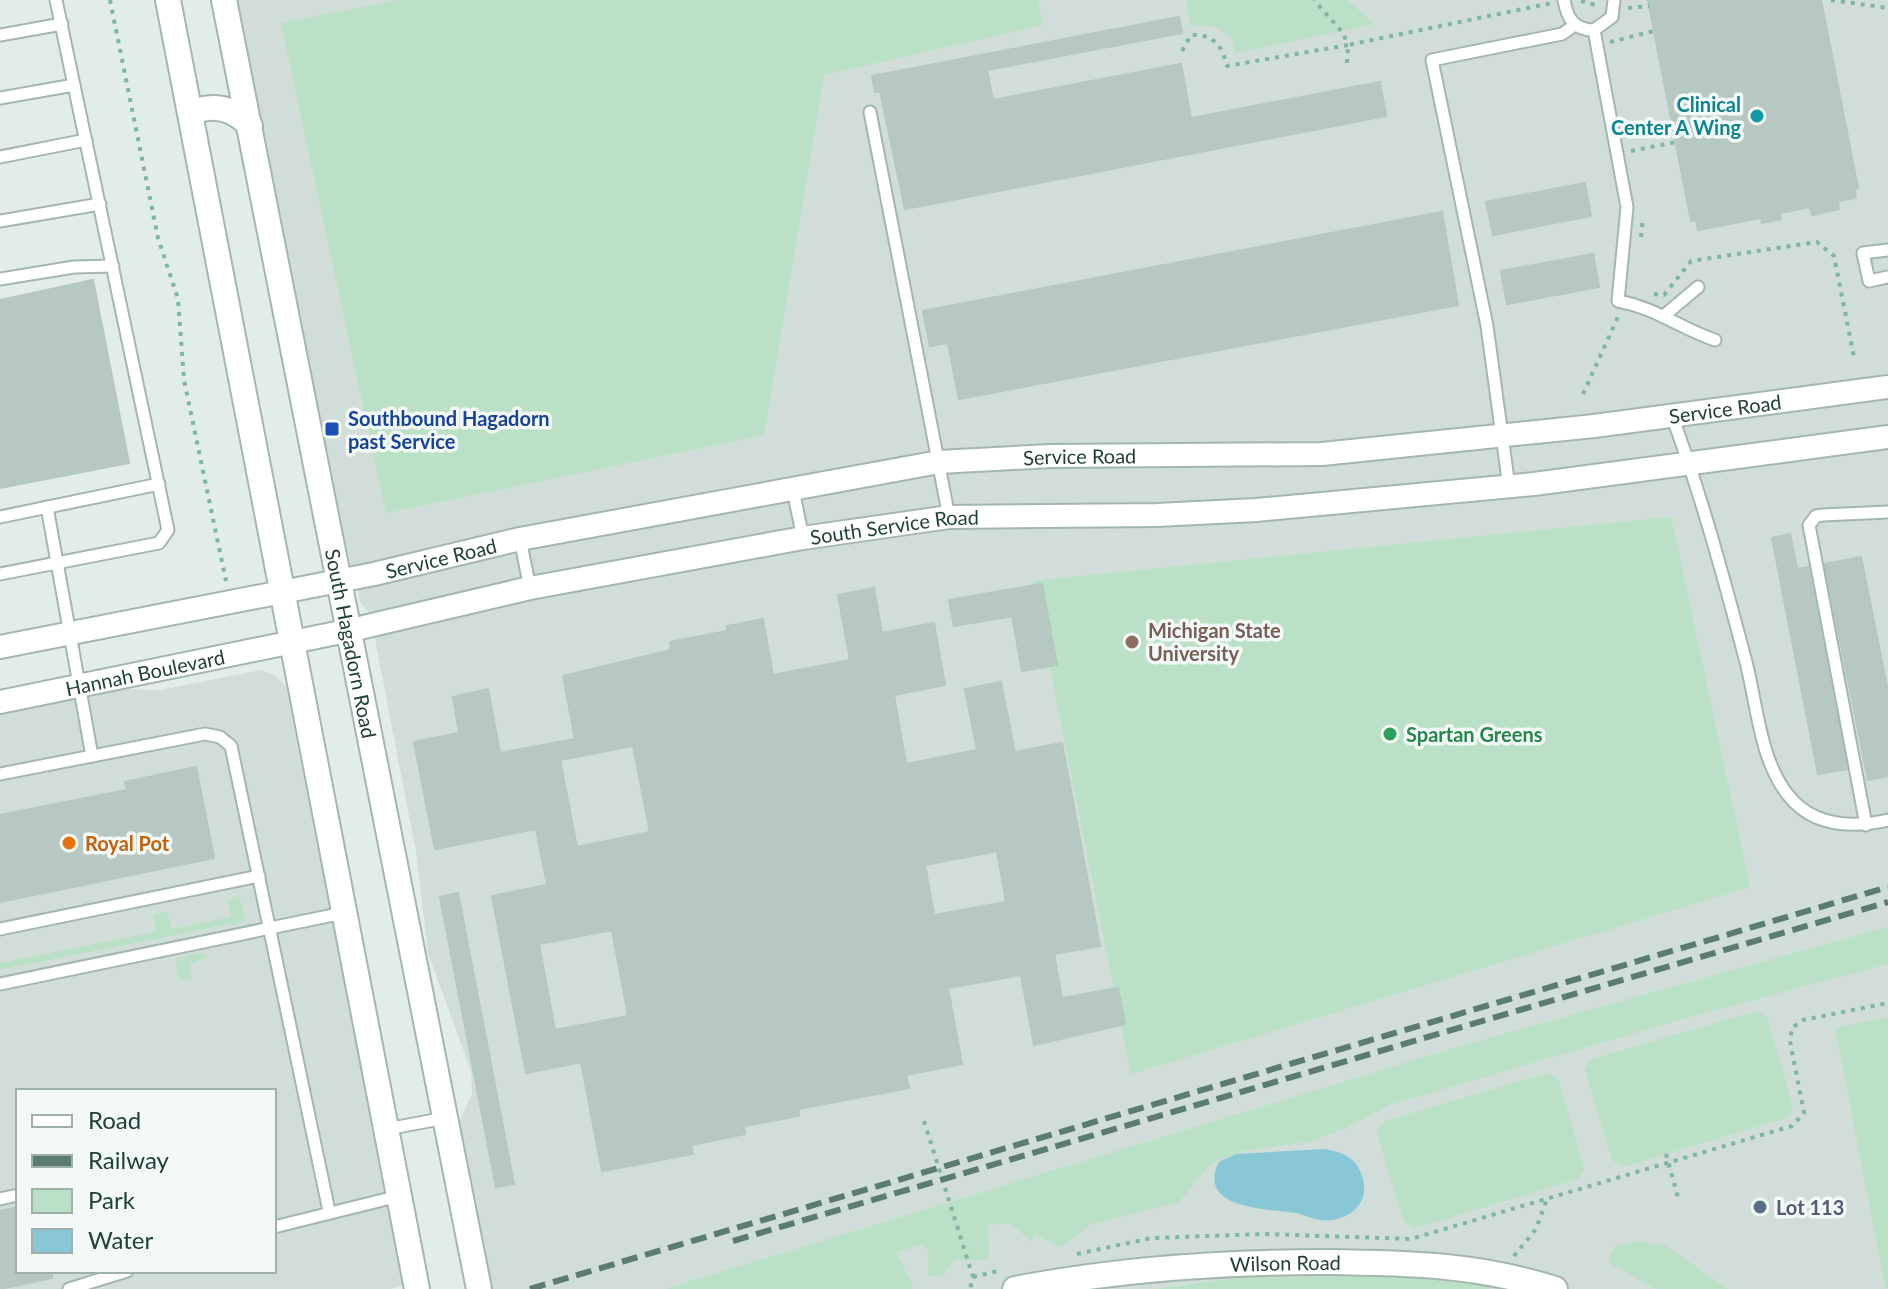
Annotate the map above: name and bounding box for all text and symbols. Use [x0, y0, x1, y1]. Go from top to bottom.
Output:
place label: Clinical Center A Wing [1611, 92, 1741, 139]
marker: Clinical Center A Wing [1748, 107, 1766, 125]
street label: Service Road [1667, 389, 1783, 428]
place label: Southbound Hagadorn past Service [348, 406, 550, 453]
marker: Southbound Hagadorn past Service [323, 420, 341, 438]
street label: Service Road [1022, 443, 1136, 469]
street label: South Service Road [809, 505, 979, 549]
street label: Service Road [383, 533, 499, 583]
street label: South Hagadorn Road [321, 547, 382, 740]
place label: Michigan State University [1148, 618, 1281, 665]
marker: Michigan State University [1123, 633, 1141, 651]
street label: Hannah Boulevard [63, 644, 227, 700]
place label: Spartan Greens [1406, 722, 1543, 746]
marker: Spartan Greens [1381, 725, 1399, 743]
place label: Royal Pot [85, 831, 170, 855]
marker: Royal Pot [60, 834, 78, 852]
legend [16, 1089, 276, 1273]
text: Road [88, 1105, 141, 1134]
text: Railway [88, 1145, 170, 1174]
text: Park [88, 1185, 136, 1214]
place label: Lot 113 [1776, 1195, 1844, 1219]
marker: Lot 113 [1751, 1198, 1769, 1216]
text: Water [88, 1225, 153, 1254]
street label: Wilson Road [1229, 1250, 1341, 1276]

